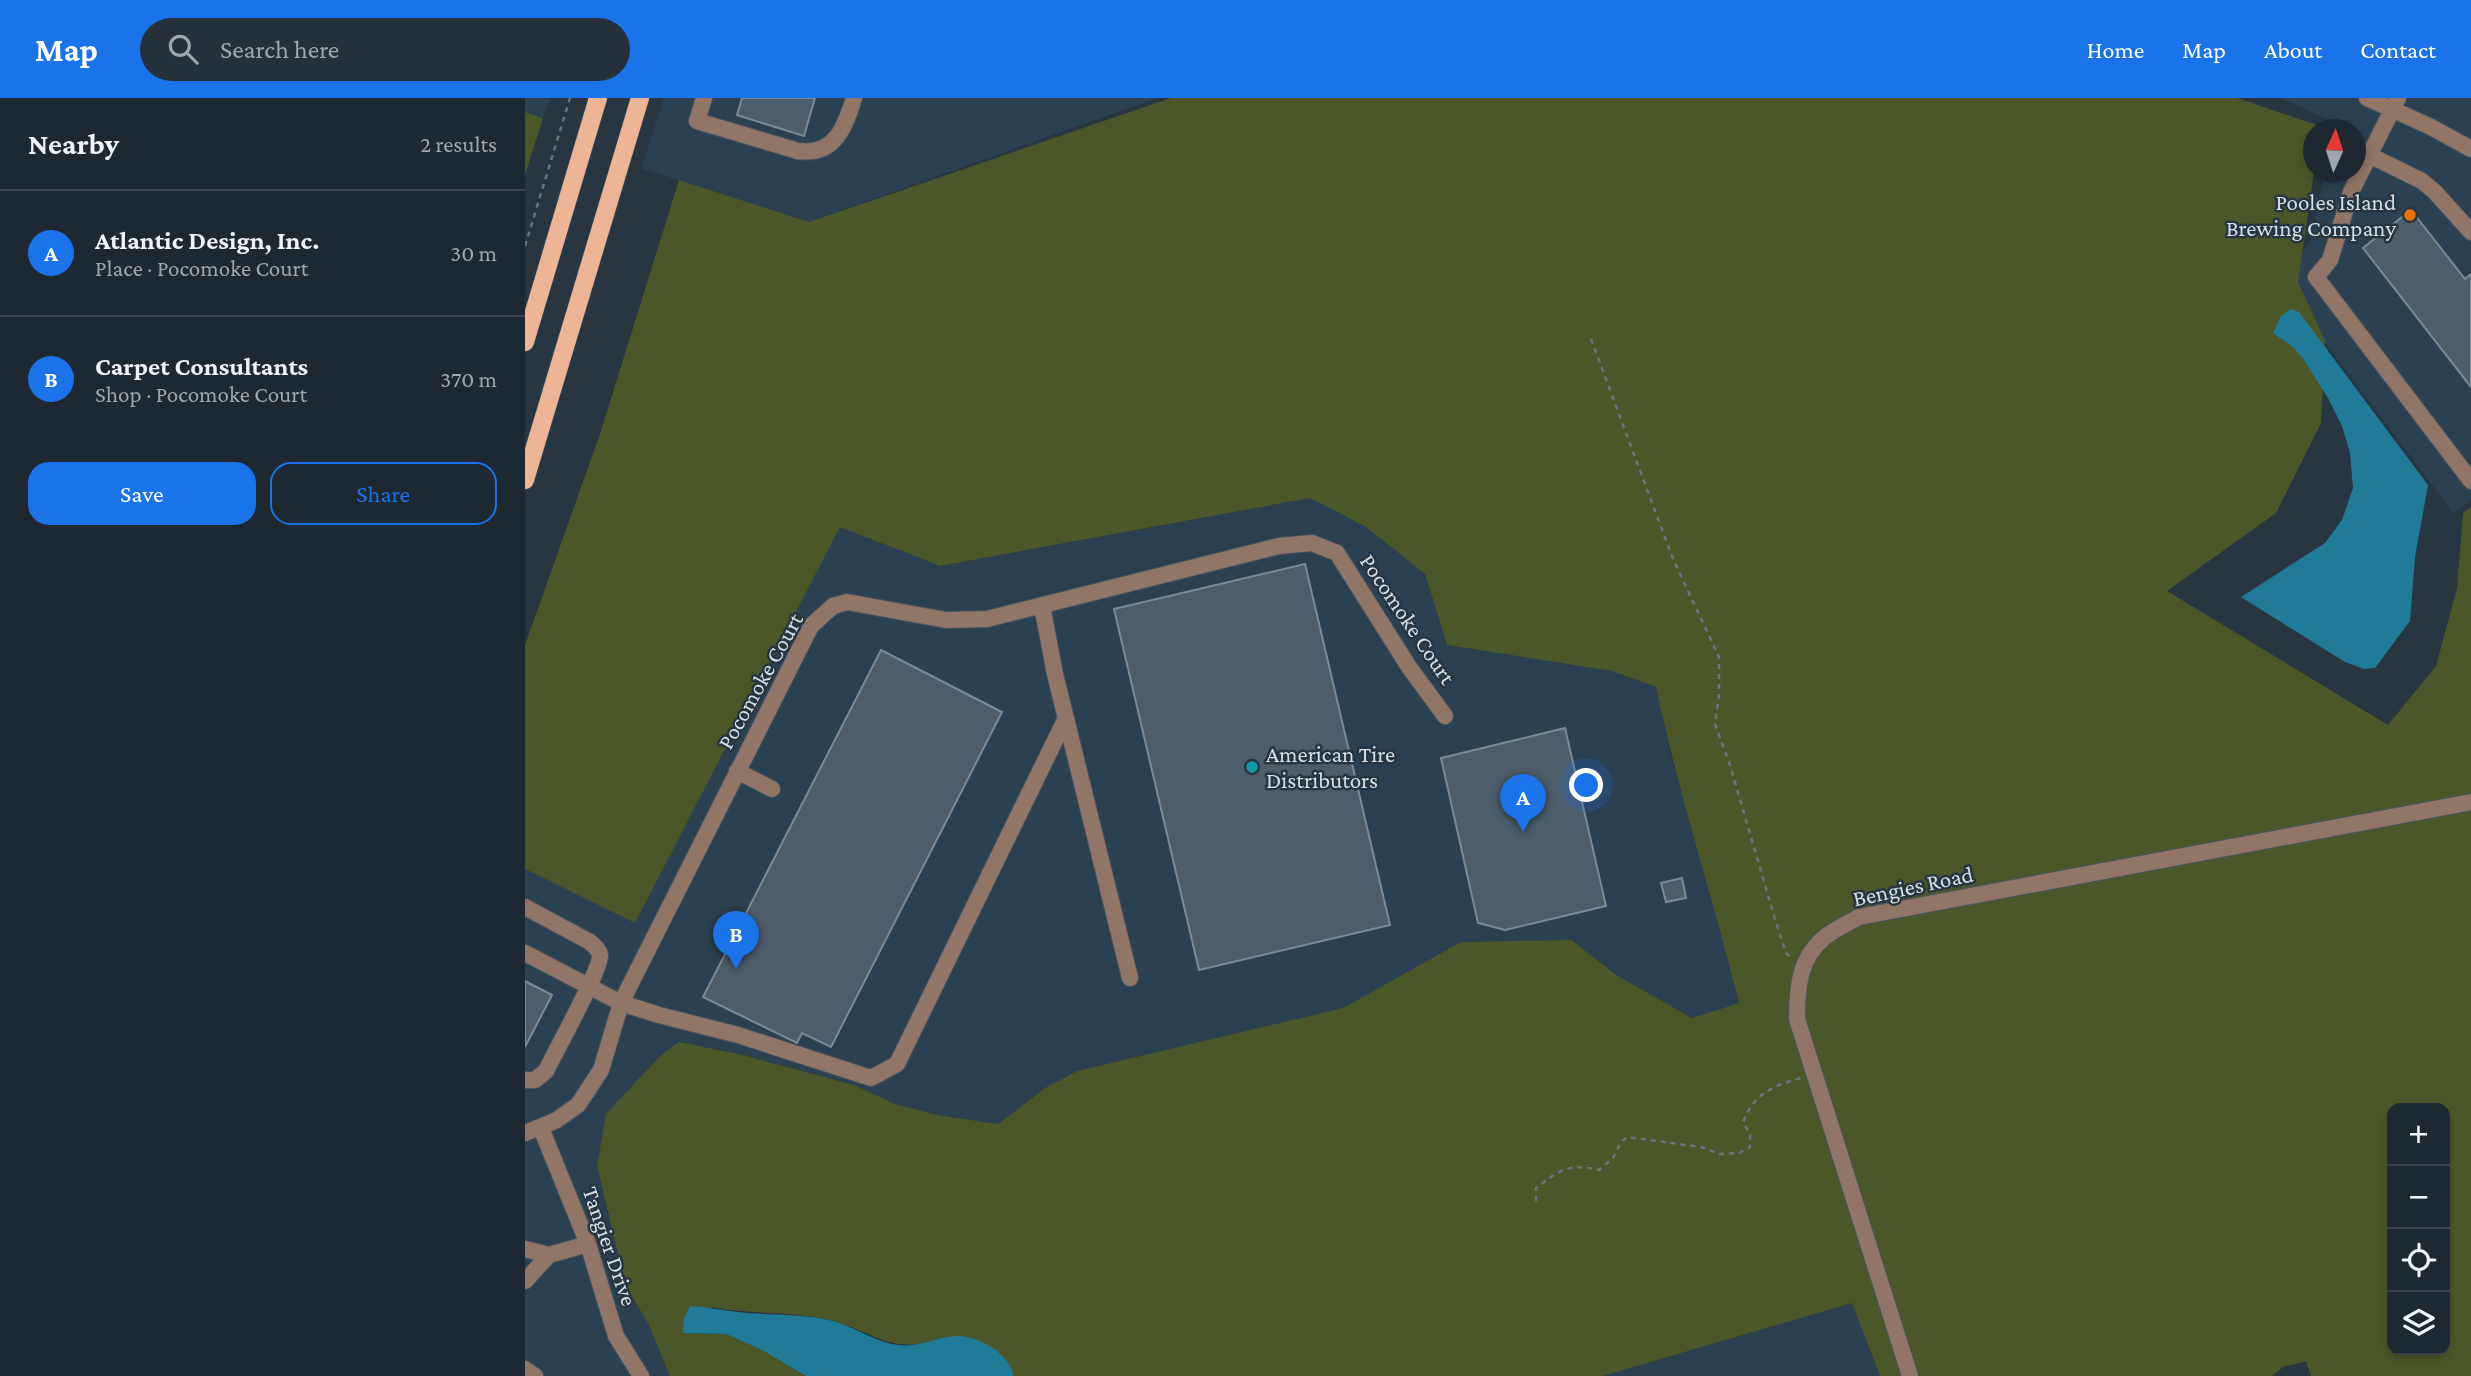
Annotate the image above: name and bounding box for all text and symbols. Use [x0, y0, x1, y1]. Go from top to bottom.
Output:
search box [140, 18, 630, 81]
icon: search [164, 30, 202, 68]
text: Map [35, 31, 98, 68]
text: Search here [220, 35, 339, 64]
text: Home [2087, 36, 2144, 63]
text: Map [2182, 36, 2226, 63]
text: About [2264, 36, 2322, 63]
text: Contact [2360, 36, 2436, 63]
north arrow [2303, 119, 2366, 182]
text: Nearby [28, 127, 119, 160]
text: 2 results [420, 131, 497, 157]
place label: Pooles Island Brewing Company [2226, 189, 2396, 241]
marker: Pooles Island Brewing Company [2402, 207, 2418, 223]
text: Atlantic Design, Inc. [95, 226, 319, 255]
text: A [44, 240, 58, 266]
text: 30 m [450, 240, 497, 266]
text: Place · Pocomoke Court [95, 255, 308, 281]
text: Carpet Consultants [95, 352, 308, 381]
text: B [44, 366, 58, 392]
text: 370 m [440, 366, 497, 392]
text: Shop · Pocomoke Court [95, 381, 307, 407]
button: Save [28, 462, 256, 525]
button: Share [270, 462, 497, 525]
street label: Pocomoke Court [1355, 549, 1461, 689]
street label: Pocomoke Court [712, 608, 808, 753]
place label: American Tire Distributors [1266, 741, 1395, 793]
marker: American Tire Distributors [1244, 759, 1260, 775]
your location [1569, 768, 1603, 802]
pin: A [1500, 774, 1546, 832]
street label: Bengies Road [1851, 861, 1975, 911]
pin: B [713, 911, 759, 969]
map controls [2387, 1103, 2450, 1355]
button: + [2387, 1103, 2450, 1166]
button: − [2387, 1166, 2450, 1229]
street label: Tangier Drive [577, 1183, 643, 1309]
button: locate [2387, 1229, 2450, 1292]
button: layers [2387, 1292, 2450, 1355]

